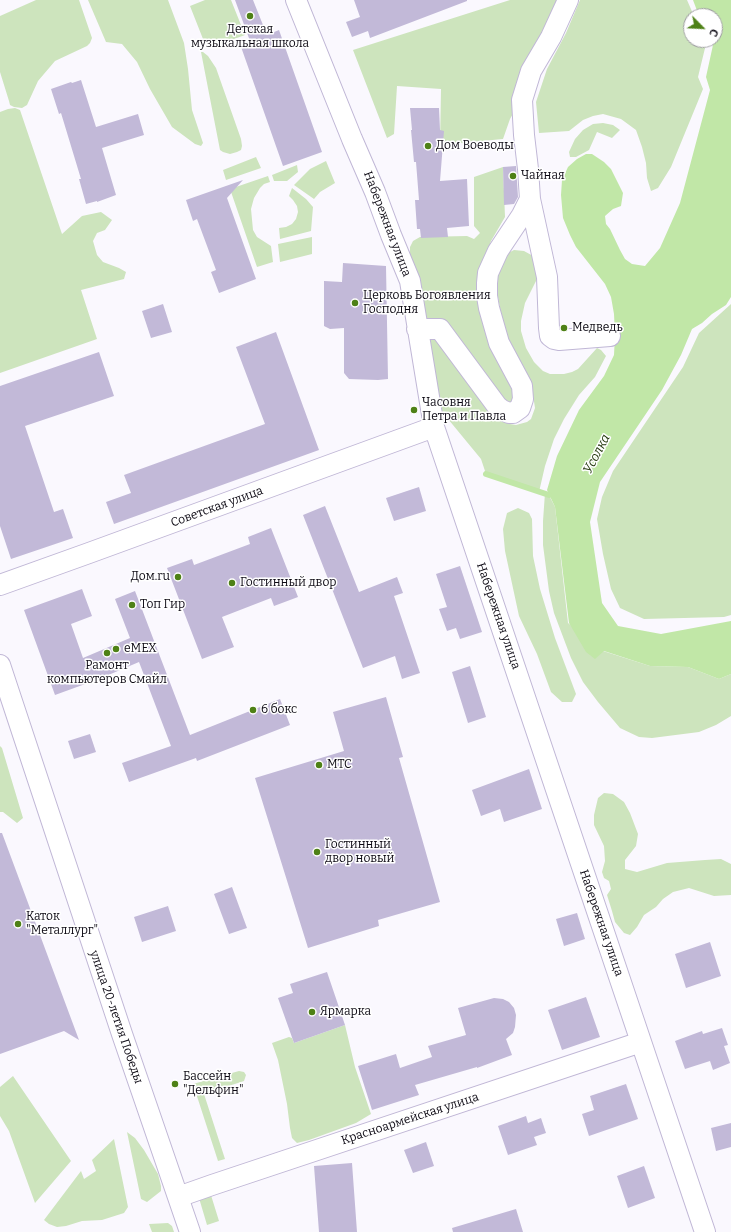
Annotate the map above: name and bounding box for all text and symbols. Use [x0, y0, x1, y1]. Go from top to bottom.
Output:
north arrow [683, 8, 723, 48]
marker: Детская музыкальная школа [245, 11, 255, 21]
place label: Детская музыкальная школа [191, 23, 309, 51]
text: С [706, 27, 721, 38]
place label: Дом Воеводы [436, 139, 514, 153]
marker: Дом Воеводы [423, 141, 433, 151]
street label: Набережная улица [360, 169, 414, 279]
place label: Чайная [521, 169, 565, 183]
marker: Чайная [508, 171, 518, 181]
place label: Церковь Богоявления Господня [363, 289, 491, 317]
marker: Церковь Богоявления Господня [350, 298, 360, 308]
place label: Медведь [572, 321, 623, 335]
marker: Медведь [559, 323, 569, 333]
place label: Часовня Петра и Павла [422, 396, 506, 424]
marker: Часовня Петра и Павла [409, 405, 419, 415]
water label: Усолка [580, 432, 614, 476]
street label: Советская улица [169, 484, 265, 530]
street label: Набережная улица [473, 561, 523, 671]
place label: Дом.ru [131, 570, 170, 584]
marker: Дом.ru [173, 572, 183, 582]
place label: Гостинный двор [240, 576, 336, 590]
marker: Гостинный двор [227, 578, 237, 588]
place label: Топ Гир [140, 598, 185, 612]
marker: Топ Гир [127, 600, 137, 610]
place label: eMEX [124, 642, 157, 656]
marker: eMEX [111, 644, 121, 654]
marker: Рамонт компьютеров Смайл [102, 648, 112, 658]
place label: Рамонт компьютеров Смайл [47, 659, 167, 687]
place label: 6 бокс [261, 703, 297, 717]
marker: 6 бокс [248, 705, 258, 715]
place label: МТС [327, 758, 352, 772]
marker: МТС [314, 760, 324, 770]
place label: Гостинный двор новый [325, 838, 394, 866]
marker: Гостинный двор новый [312, 847, 322, 857]
street label: Набережная улица [576, 868, 626, 978]
place label: Каток "Металлург" [26, 910, 98, 938]
marker: Каток "Металлург" [13, 919, 23, 929]
street label: улица 20-летия Победы [86, 949, 146, 1085]
place label: Ярмарка [320, 1005, 371, 1019]
marker: Ярмарка [307, 1007, 317, 1017]
place label: Бассейн "Дельфин" [183, 1070, 244, 1098]
marker: Бассейн "Дельфин" [170, 1079, 180, 1089]
street label: Красноармейская улица [339, 1090, 481, 1148]

